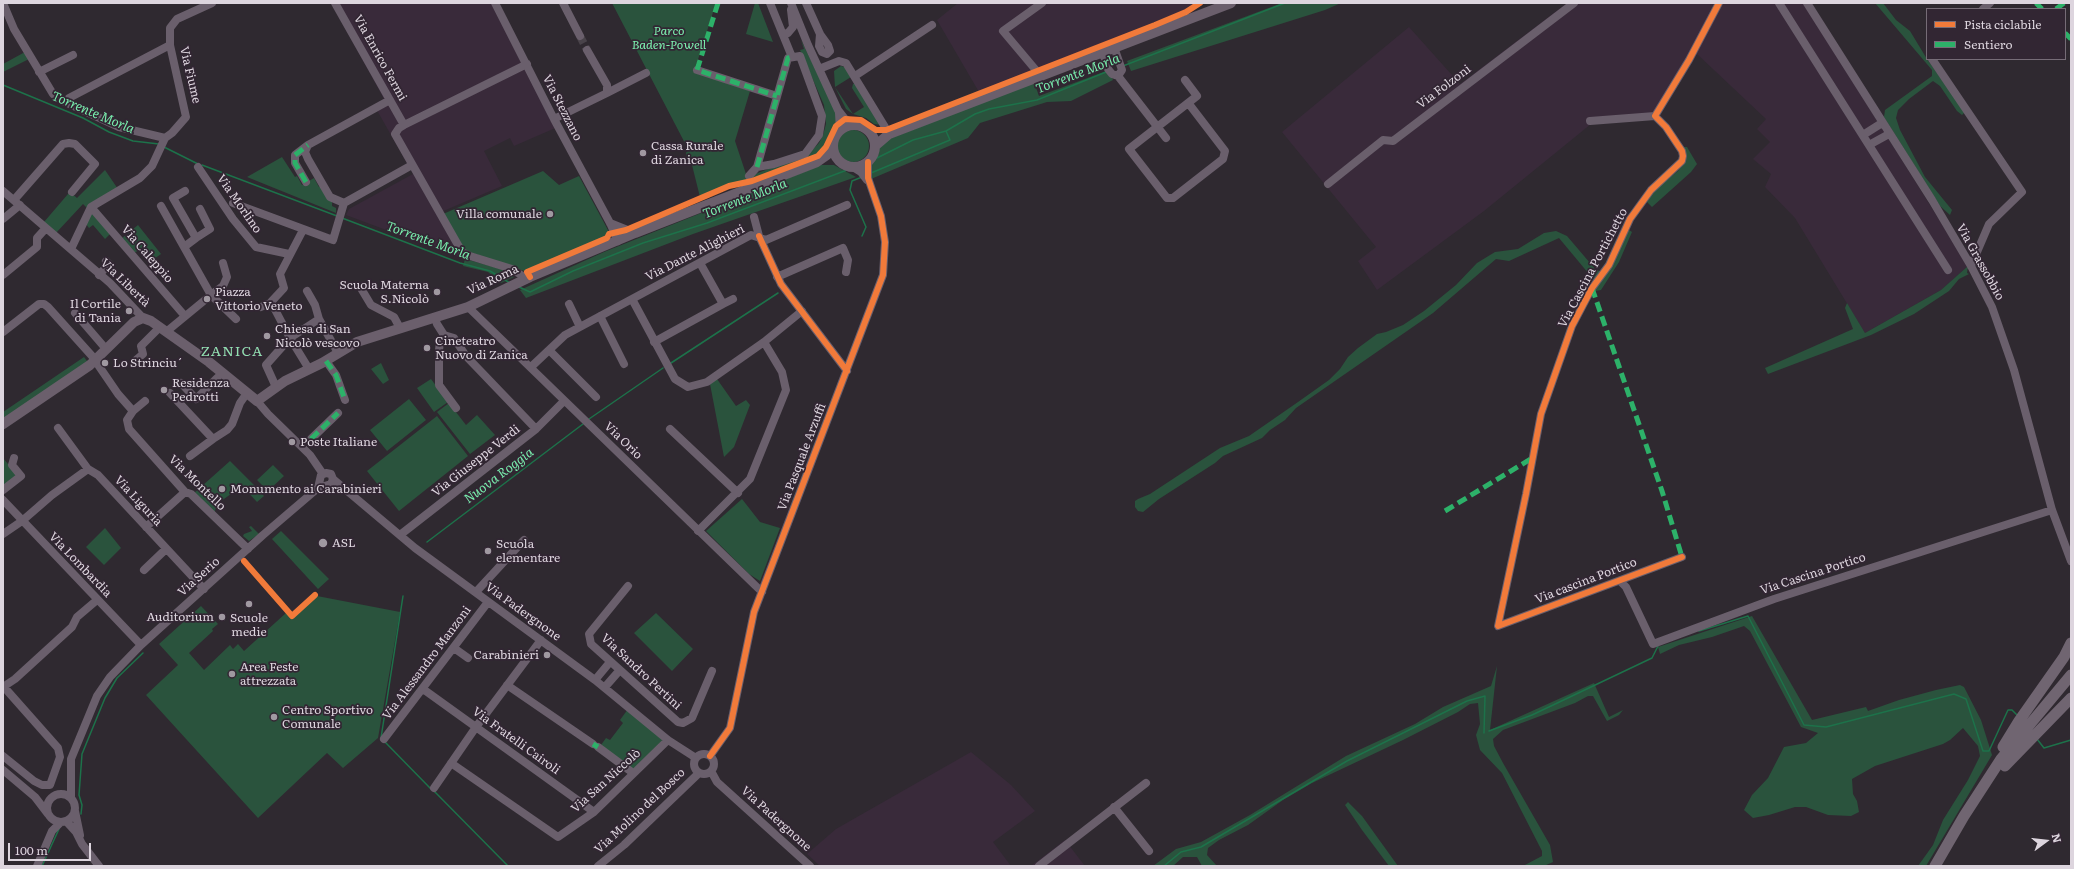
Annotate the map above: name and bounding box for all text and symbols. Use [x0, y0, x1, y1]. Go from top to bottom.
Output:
legend [1926, 8, 2066, 60]
street label: Via Enrico Fermi [350, 12, 410, 104]
text: Pista ciclabile [1964, 15, 2042, 33]
park label: Parco Baden-Powell [632, 24, 706, 52]
text: Sentiero [1964, 35, 2012, 53]
street label: Via Fiume [176, 45, 204, 105]
water label: Torrente Morla [1034, 51, 1122, 97]
street label: Via Folzoni [1414, 62, 1474, 112]
street label: Via Stezzano [539, 72, 585, 144]
water label: Torrente Morla [49, 89, 137, 137]
place label: Cassa Rurale di Zanica [651, 139, 723, 167]
marker: Cassa Rurale di Zanica [638, 148, 648, 158]
street label: Via Morlino [213, 172, 265, 236]
water label: Torrente Morla [701, 176, 789, 222]
street label: Via Cascina Portichetto [1555, 206, 1631, 330]
place label: Villa comunale [456, 207, 542, 221]
marker: Villa comunale [545, 209, 555, 219]
water label: Torrente Morla [384, 219, 472, 263]
street label: Via Grassobbio [1953, 221, 2007, 303]
street label: Via Caleppio [118, 222, 176, 286]
street label: Via Dante Alighieri [643, 222, 747, 284]
street label: Via Libertà [97, 256, 153, 310]
street label: Via Roma [465, 262, 521, 298]
place label: Scuola Materna S.Nicolò [340, 278, 429, 306]
place label: Piazza Vittorio Veneto [215, 285, 303, 313]
marker: Scuola Materna S.Nicolò [432, 287, 442, 297]
marker: Piazza Vittorio Veneto [202, 294, 212, 304]
place label: Il Cortile di Tania [70, 297, 121, 325]
marker: Il Cortile di Tania [124, 306, 134, 316]
place label: Chiesa di San Nicolò vescovo [275, 322, 360, 350]
marker: Chiesa di San Nicolò vescovo [262, 331, 272, 341]
place label: Cineteatro Nuovo di Zanica [435, 334, 528, 362]
marker: Cineteatro Nuovo di Zanica [422, 343, 432, 353]
district label: ZANICA [201, 344, 263, 360]
place label: Lo Strinciu´ [113, 356, 183, 370]
marker: Lo Strinciu´ [100, 358, 110, 368]
place label: Residenza Pedrotti [172, 376, 229, 404]
marker: Residenza Pedrotti [159, 385, 169, 395]
street label: Via Pasquale Arzuffi [775, 401, 829, 513]
street label: Via Orio [601, 419, 645, 463]
street label: Via Giuseppe Verdi [429, 422, 523, 500]
place label: Poste Italiane [300, 435, 377, 449]
marker: Poste Italiane [287, 437, 297, 447]
water label: Nuova Roggia [461, 445, 537, 507]
street label: Via Montello [166, 452, 228, 514]
street label: Via Liguria [111, 473, 165, 529]
place label: Monumento ai Carabinieri [230, 482, 382, 496]
marker: Monumento ai Carabinieri [217, 484, 227, 494]
street label: Via Lombardia [46, 530, 114, 600]
place label: ASL [332, 536, 356, 550]
marker: ASL [317, 537, 329, 549]
place label: Scuola elementare [496, 537, 560, 565]
marker: Scuola elementare [483, 546, 493, 556]
street label: Via Cascina Portico [1758, 550, 1868, 598]
street label: Via Serio [175, 554, 223, 600]
street label: Via cascina Portico [1533, 555, 1639, 607]
street label: Via Padergnone [482, 580, 564, 644]
marker: Scuole medie [244, 599, 254, 609]
street label: Via Alessandro Manzoni [380, 603, 474, 723]
place label: Auditorium [146, 610, 214, 624]
place label: Scuole medie [230, 611, 268, 639]
marker: Auditorium [217, 612, 227, 622]
street label: Via Sandro Pertini [598, 631, 684, 713]
place label: Carabinieri [474, 648, 539, 662]
marker: Carabinieri [542, 650, 552, 660]
place label: Area Feste attrezzata [240, 660, 298, 688]
marker: Area Feste attrezzata [227, 669, 237, 679]
place label: Centro Sportivo Comunale [282, 703, 373, 731]
street label: Via Fratelli Cairoli [469, 704, 563, 778]
marker: Centro Sportivo Comunale [269, 712, 279, 722]
street label: Via San Niccolò [568, 746, 644, 816]
street label: Via Molino del Bosco [592, 765, 688, 857]
street label: Via Padergnone [738, 784, 814, 854]
north arrow [2026, 821, 2066, 861]
text: N [2049, 831, 2067, 844]
scale bar [10, 835, 93, 861]
text: 100 m [15, 841, 48, 859]

